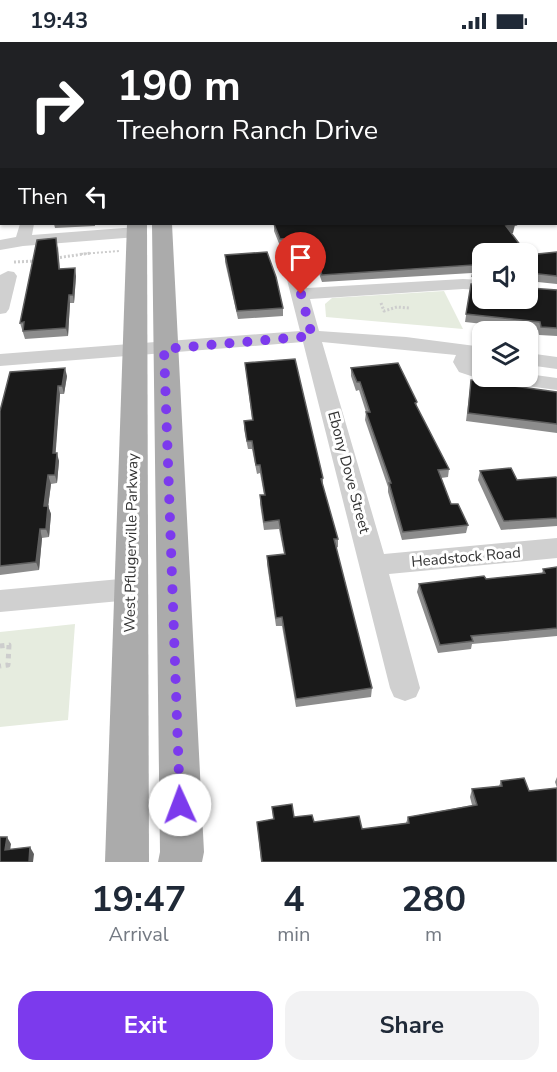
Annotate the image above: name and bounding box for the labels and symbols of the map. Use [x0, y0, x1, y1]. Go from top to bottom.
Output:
pin [275, 232, 326, 294]
street label: Ebony Dove Street [323, 409, 375, 536]
street label: West Pflugerville Parkway [119, 453, 143, 633]
street label: Headstock Road [410, 542, 522, 572]
position arrow [148, 773, 212, 837]

